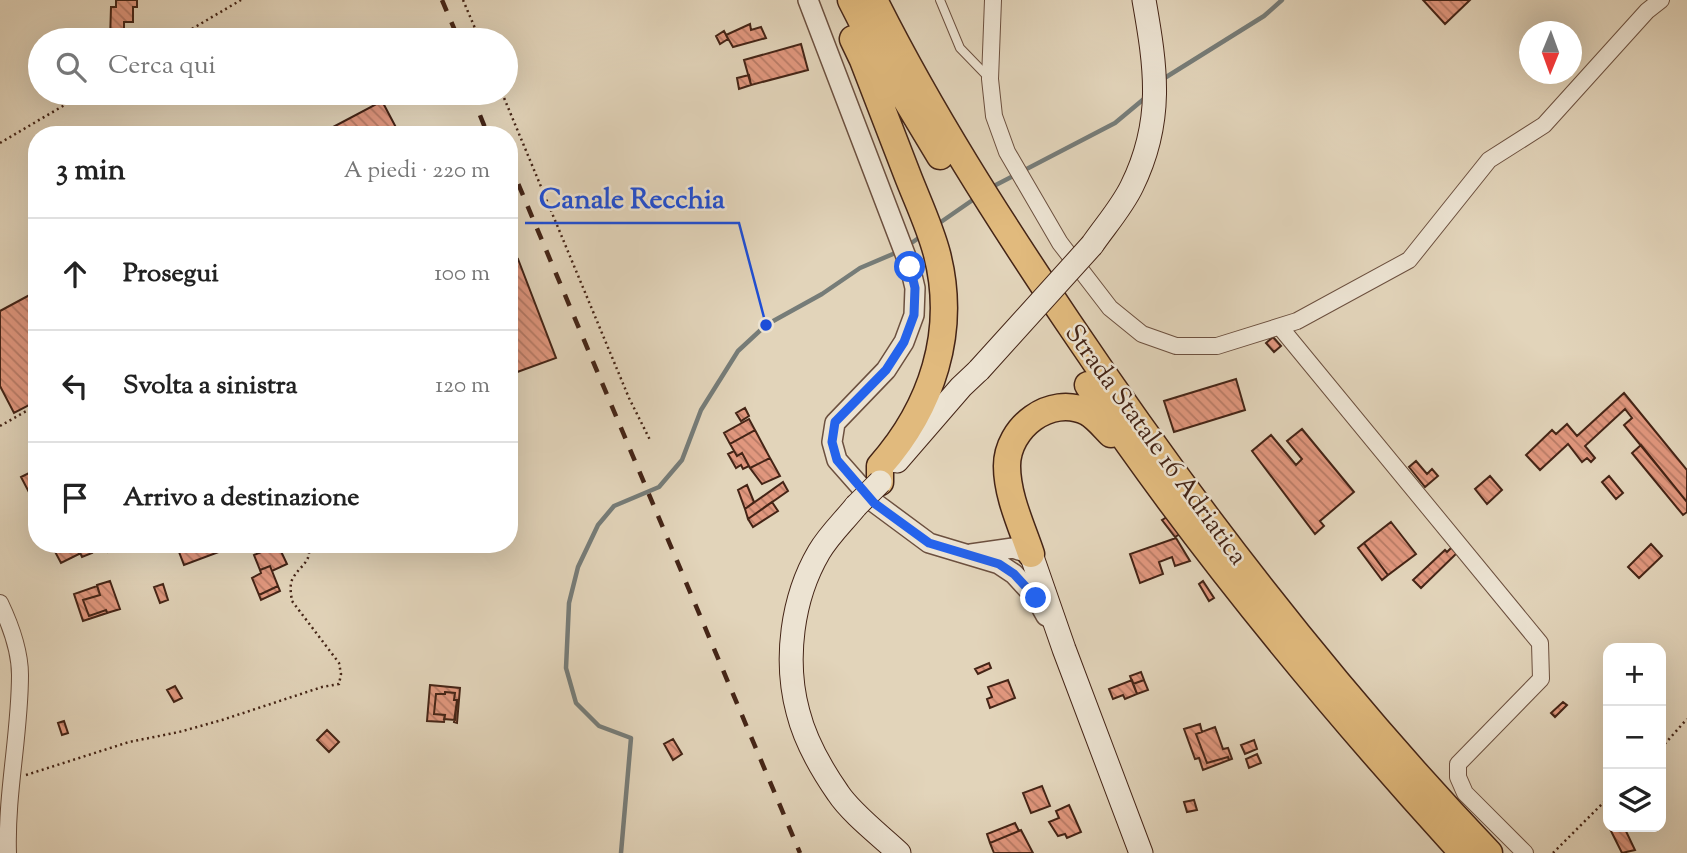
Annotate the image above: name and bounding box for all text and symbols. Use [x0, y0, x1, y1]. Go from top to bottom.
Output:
north arrow [1519, 21, 1582, 84]
search box [28, 28, 518, 105]
icon: search [52, 48, 90, 86]
text: Cerca qui [108, 48, 216, 85]
text: 3 min [56, 150, 126, 193]
text: A piedi · 220 m [344, 155, 490, 188]
callout: Canale Recchia [525, 174, 739, 223]
text: Canale Recchia [539, 181, 725, 221]
route start [894, 251, 925, 282]
icon: ahead [56, 255, 94, 293]
text: Prosegui [123, 256, 219, 293]
text: 100 m [434, 258, 490, 291]
street label: Strada Statale 16 Adriatica [1055, 317, 1255, 574]
icon: left [56, 367, 94, 405]
text: Svolta a sinistra [123, 368, 298, 405]
text: 120 m [435, 370, 490, 403]
icon: arrive [56, 479, 94, 517]
text: Arrivo a destinazione [123, 480, 359, 517]
route end [1020, 582, 1051, 613]
map controls [1603, 643, 1666, 832]
button: + [1603, 643, 1666, 706]
button: − [1603, 706, 1666, 769]
button: layers [1603, 769, 1666, 832]

